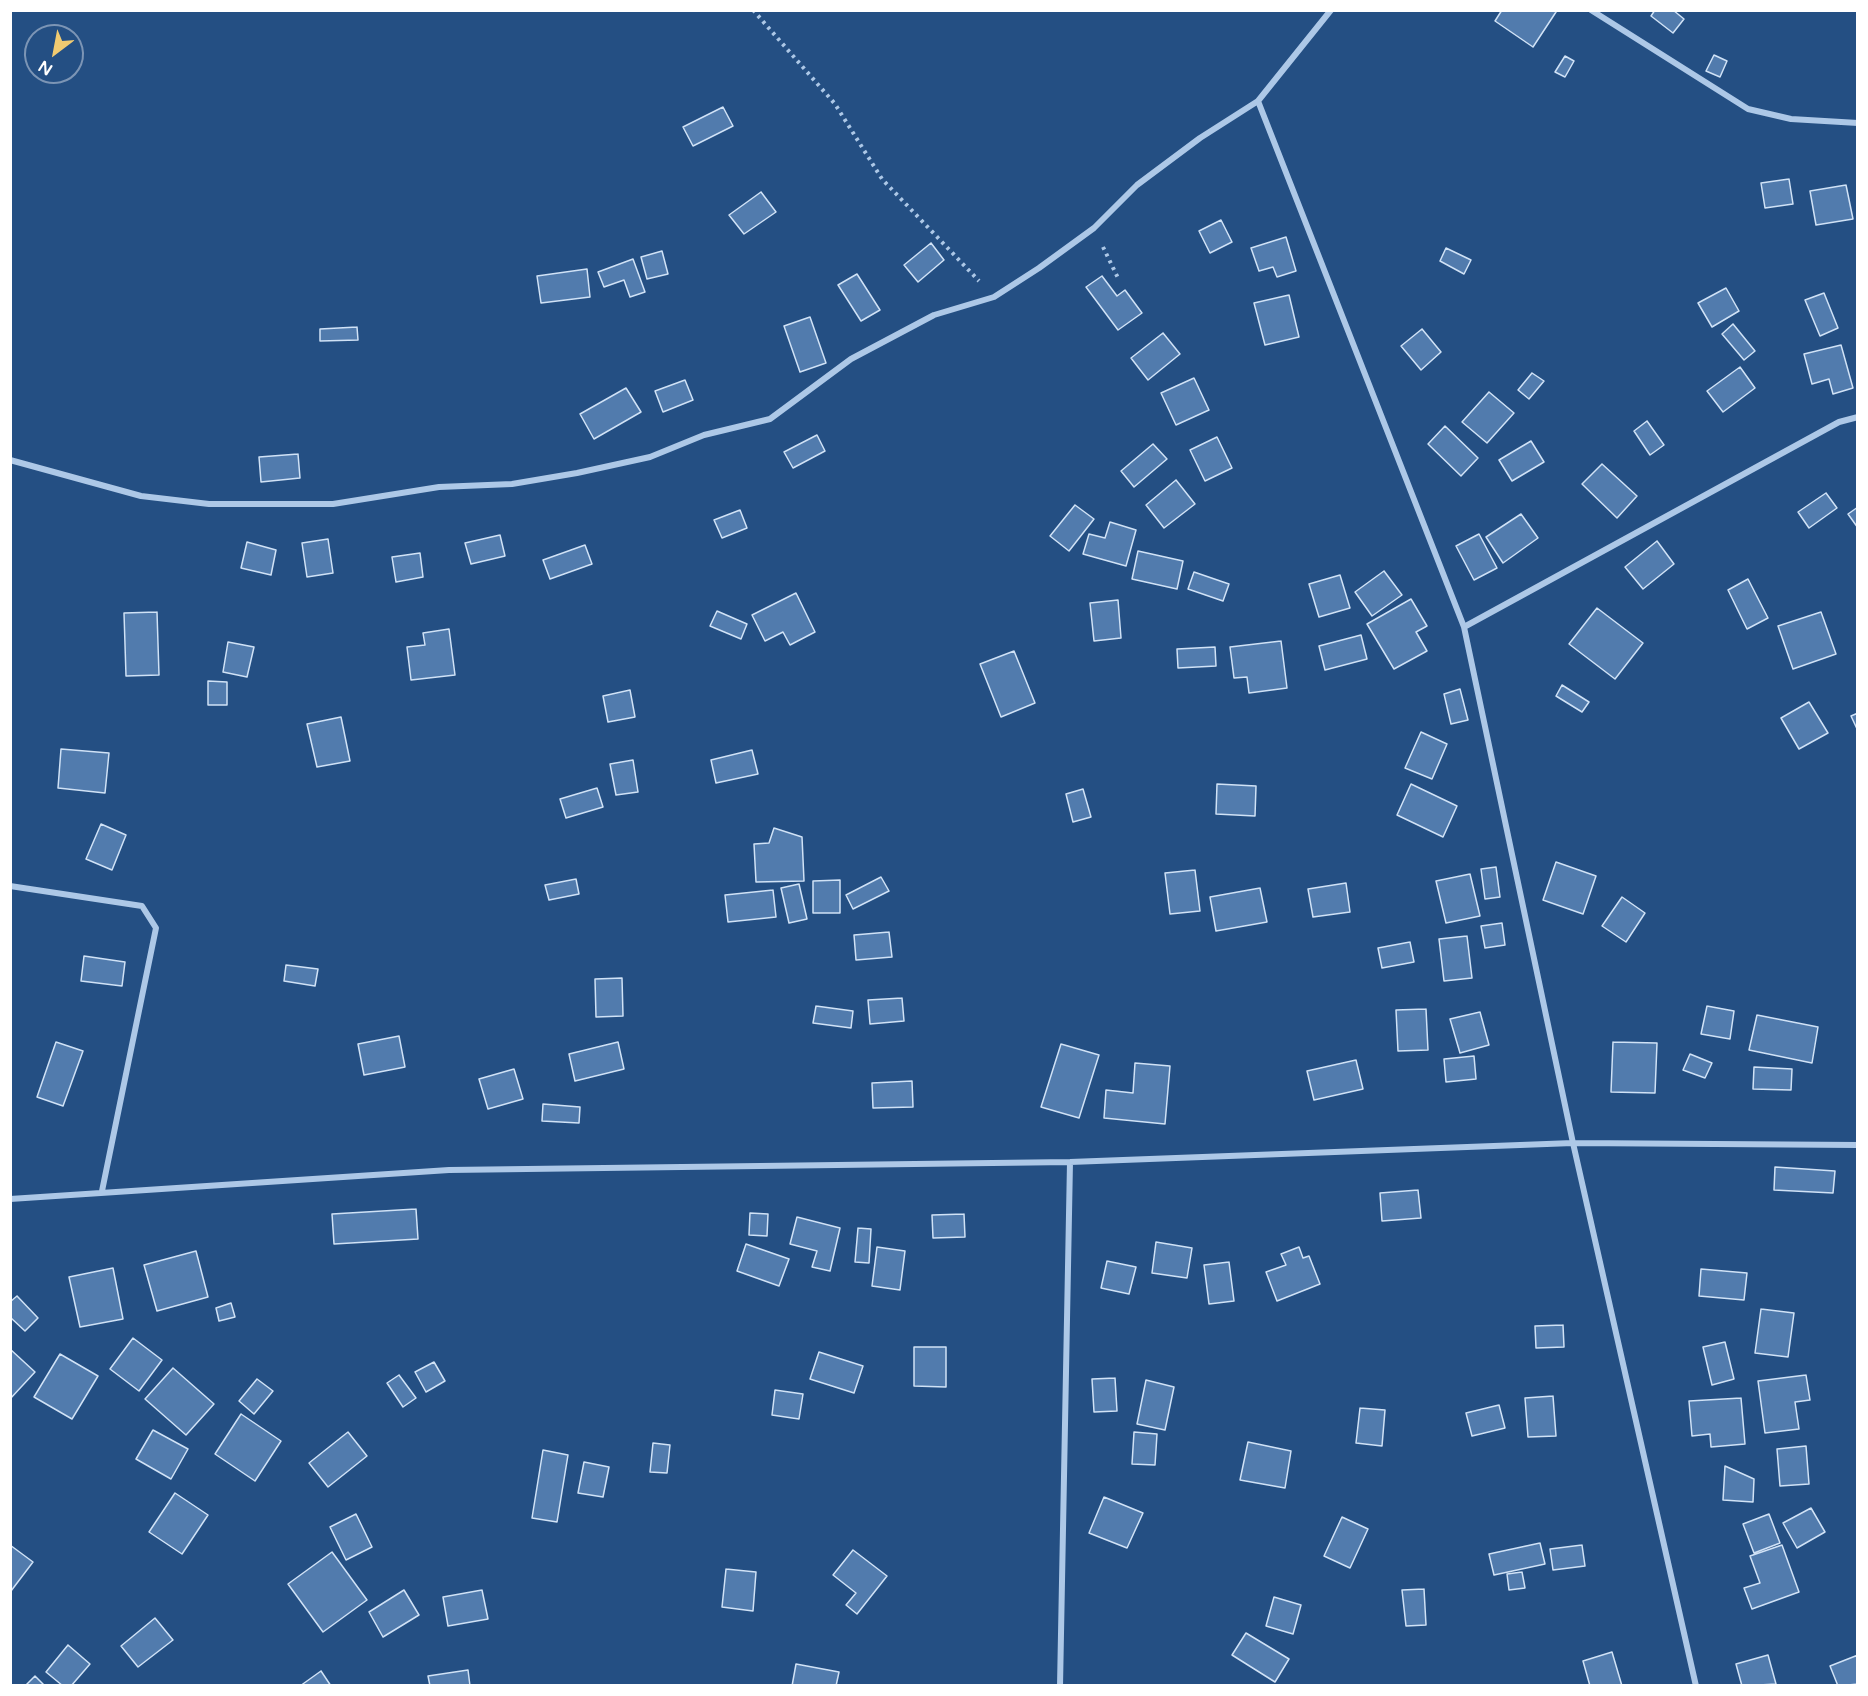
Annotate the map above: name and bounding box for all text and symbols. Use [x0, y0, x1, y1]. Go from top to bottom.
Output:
north arrow [24, 24, 84, 84]
text: N [35, 56, 56, 79]

